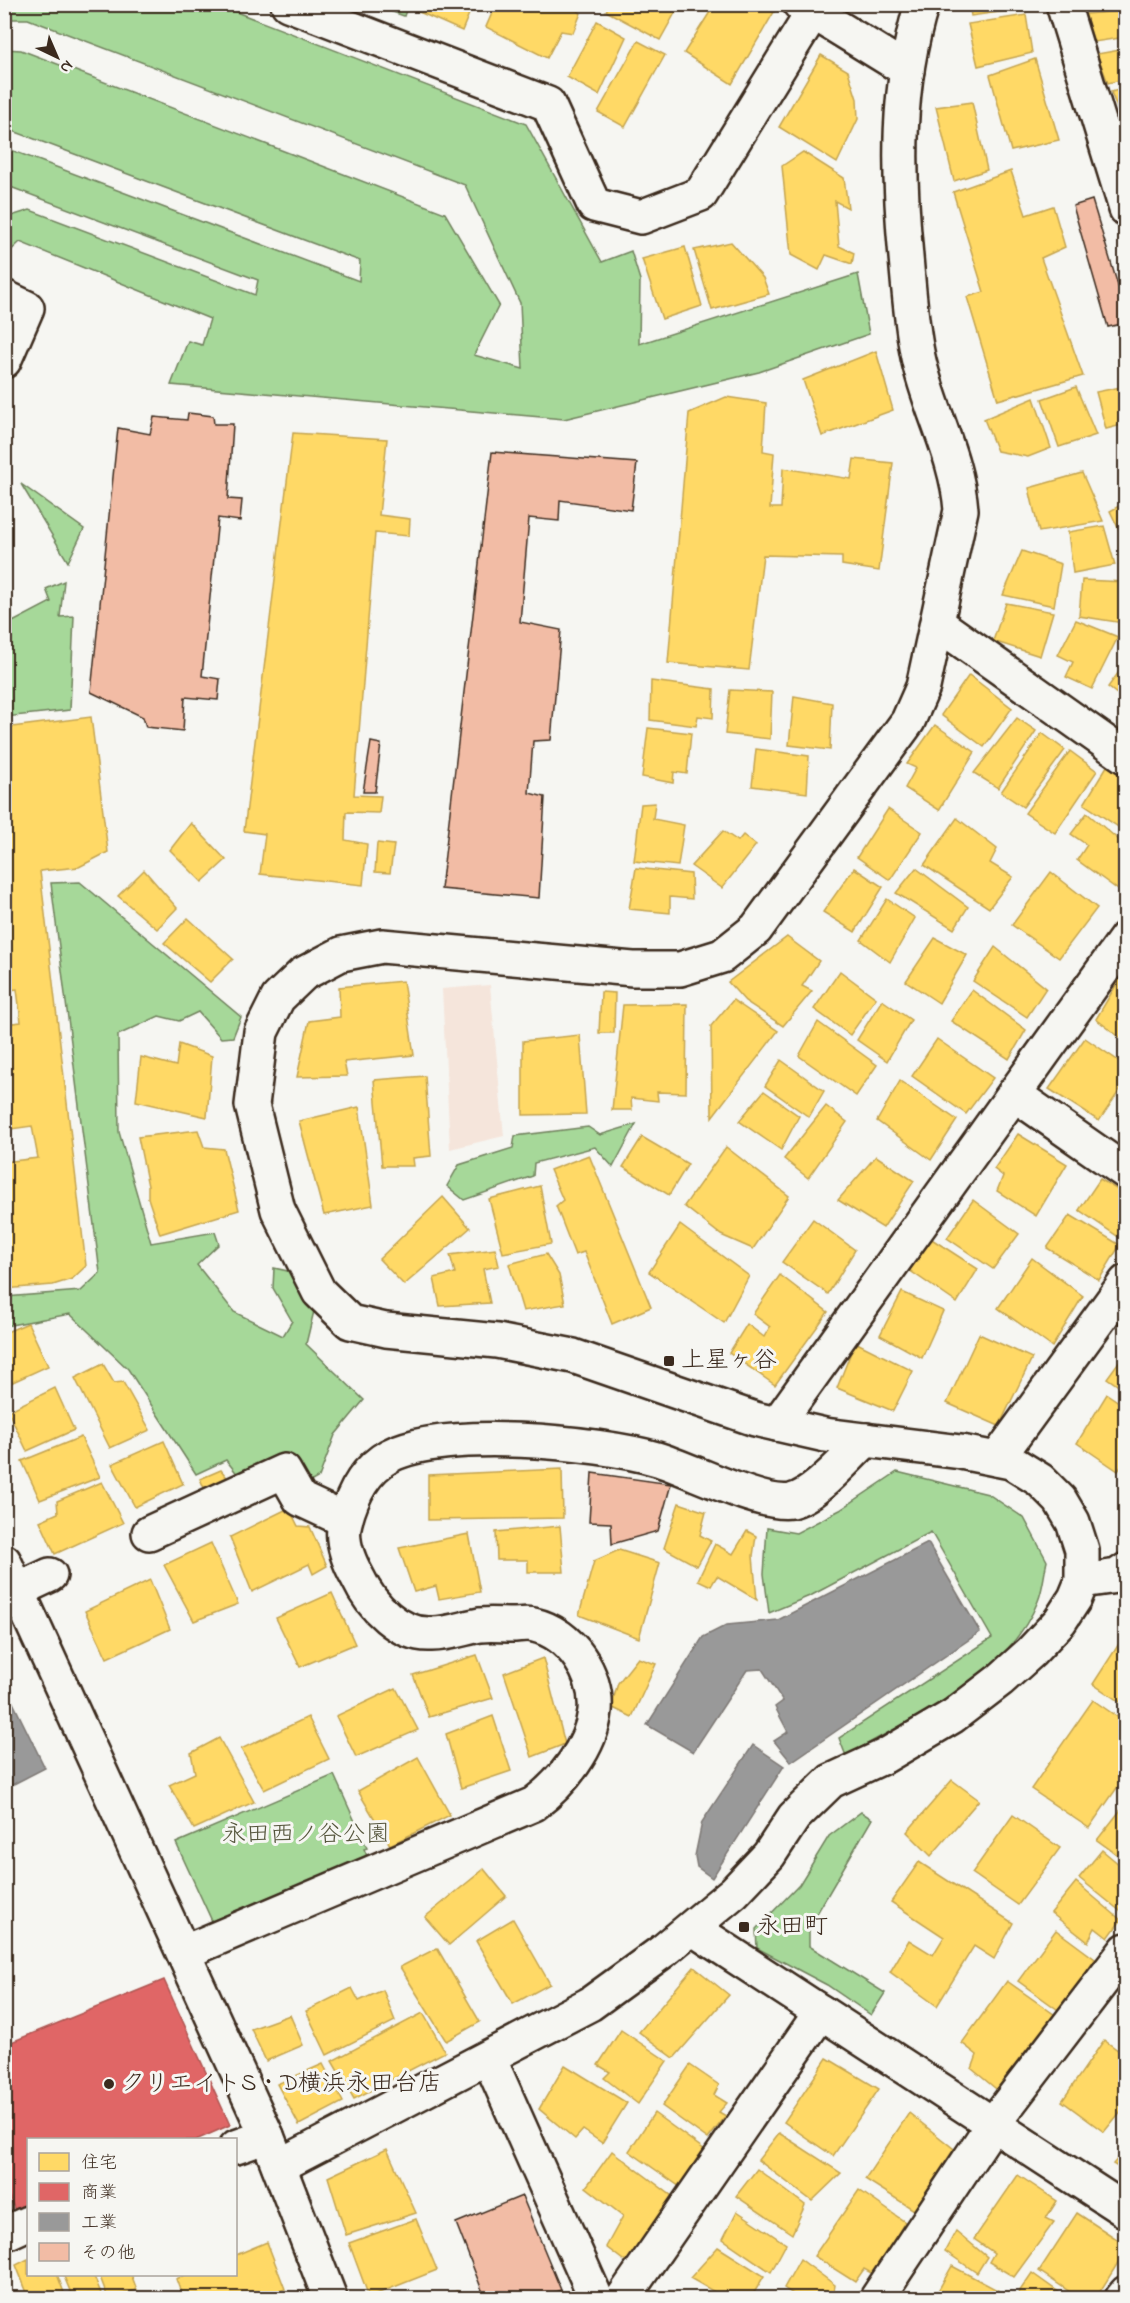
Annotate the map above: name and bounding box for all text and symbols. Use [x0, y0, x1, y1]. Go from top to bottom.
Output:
north arrow [27, 27, 87, 87]
text: N [54, 54, 78, 79]
place label: 上星ヶ谷 [681, 1344, 777, 1379]
marker: 上星ヶ谷 [662, 1354, 676, 1368]
park label: 永田西ノ谷公園 [222, 1818, 390, 1853]
place label: 永田町 [756, 1910, 828, 1945]
marker: 永田町 [737, 1920, 751, 1934]
place label: クリエイトS・D横浜永田台店 [121, 2067, 442, 2102]
marker: クリエイトS・D横浜永田台店 [102, 2077, 116, 2091]
legend [27, 2138, 237, 2276]
text: 住宅 [81, 2151, 117, 2177]
text: 商業 [81, 2181, 117, 2207]
text: 工業 [81, 2211, 117, 2237]
text: その他 [81, 2241, 135, 2267]

